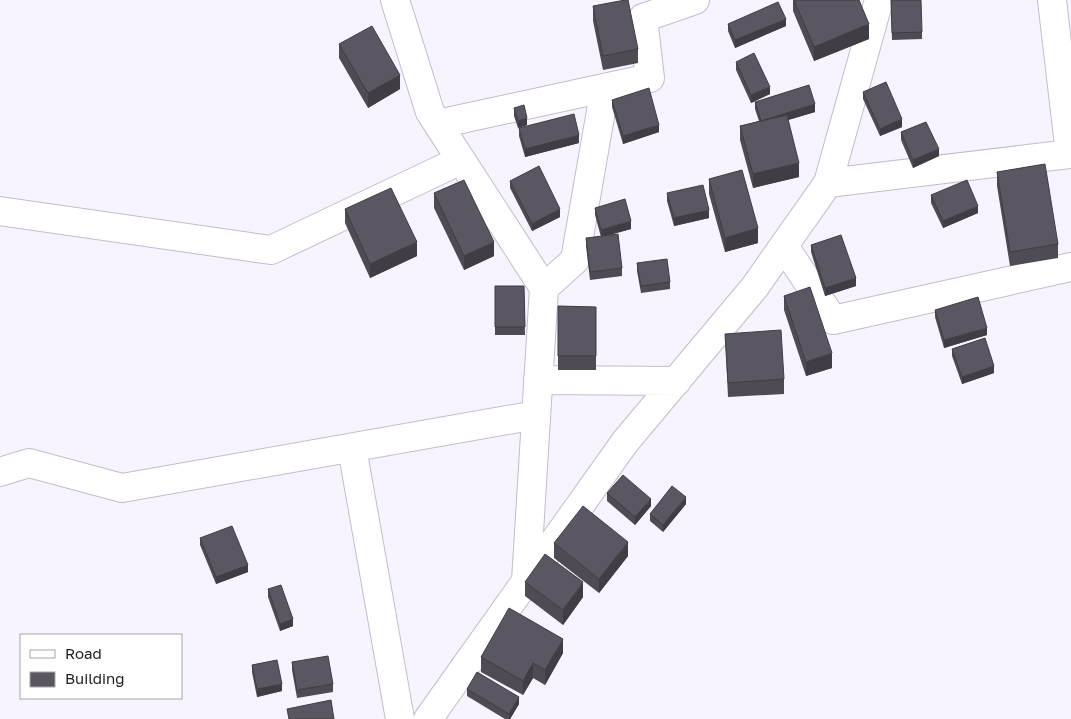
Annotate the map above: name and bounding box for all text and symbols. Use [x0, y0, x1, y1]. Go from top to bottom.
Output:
legend [20, 634, 182, 699]
text: Road [65, 644, 102, 662]
text: Building [65, 669, 125, 687]

